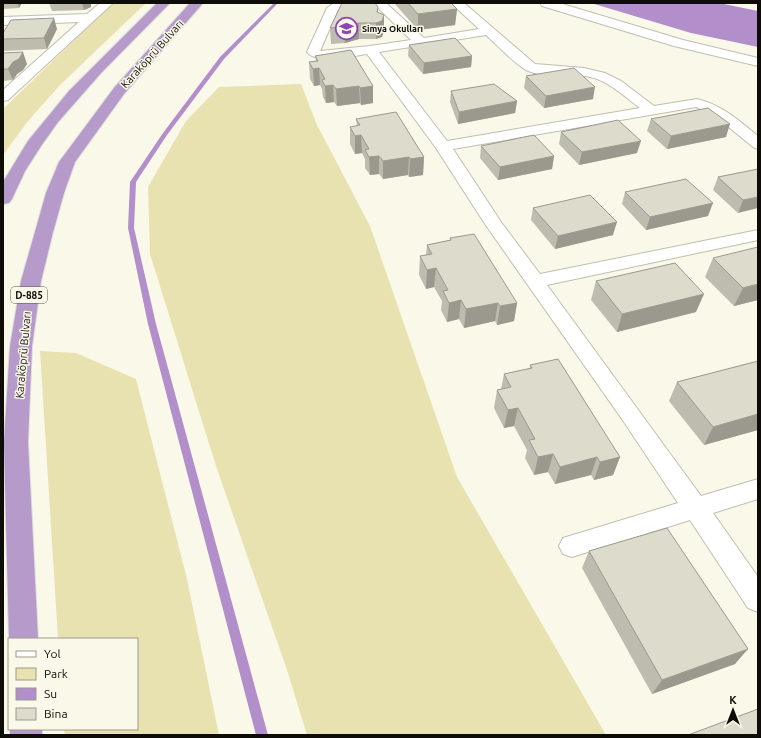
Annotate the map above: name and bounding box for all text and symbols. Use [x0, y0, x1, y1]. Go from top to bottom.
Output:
school or university icon: Simya Okulları [334, 16, 360, 42]
street label: Karaköprü Bulvarı [118, 18, 186, 90]
place label: Simya Okulları [362, 24, 423, 34]
road number: D-885 [11, 287, 47, 303]
street label: Karaköprü Bulvarı [13, 311, 33, 399]
legend [8, 638, 138, 730]
text: Yol [44, 647, 61, 660]
text: Park [44, 667, 68, 680]
text: Su [44, 687, 57, 700]
north arrow [713, 690, 753, 730]
text: K [729, 694, 737, 706]
text: Bina [44, 707, 68, 720]

